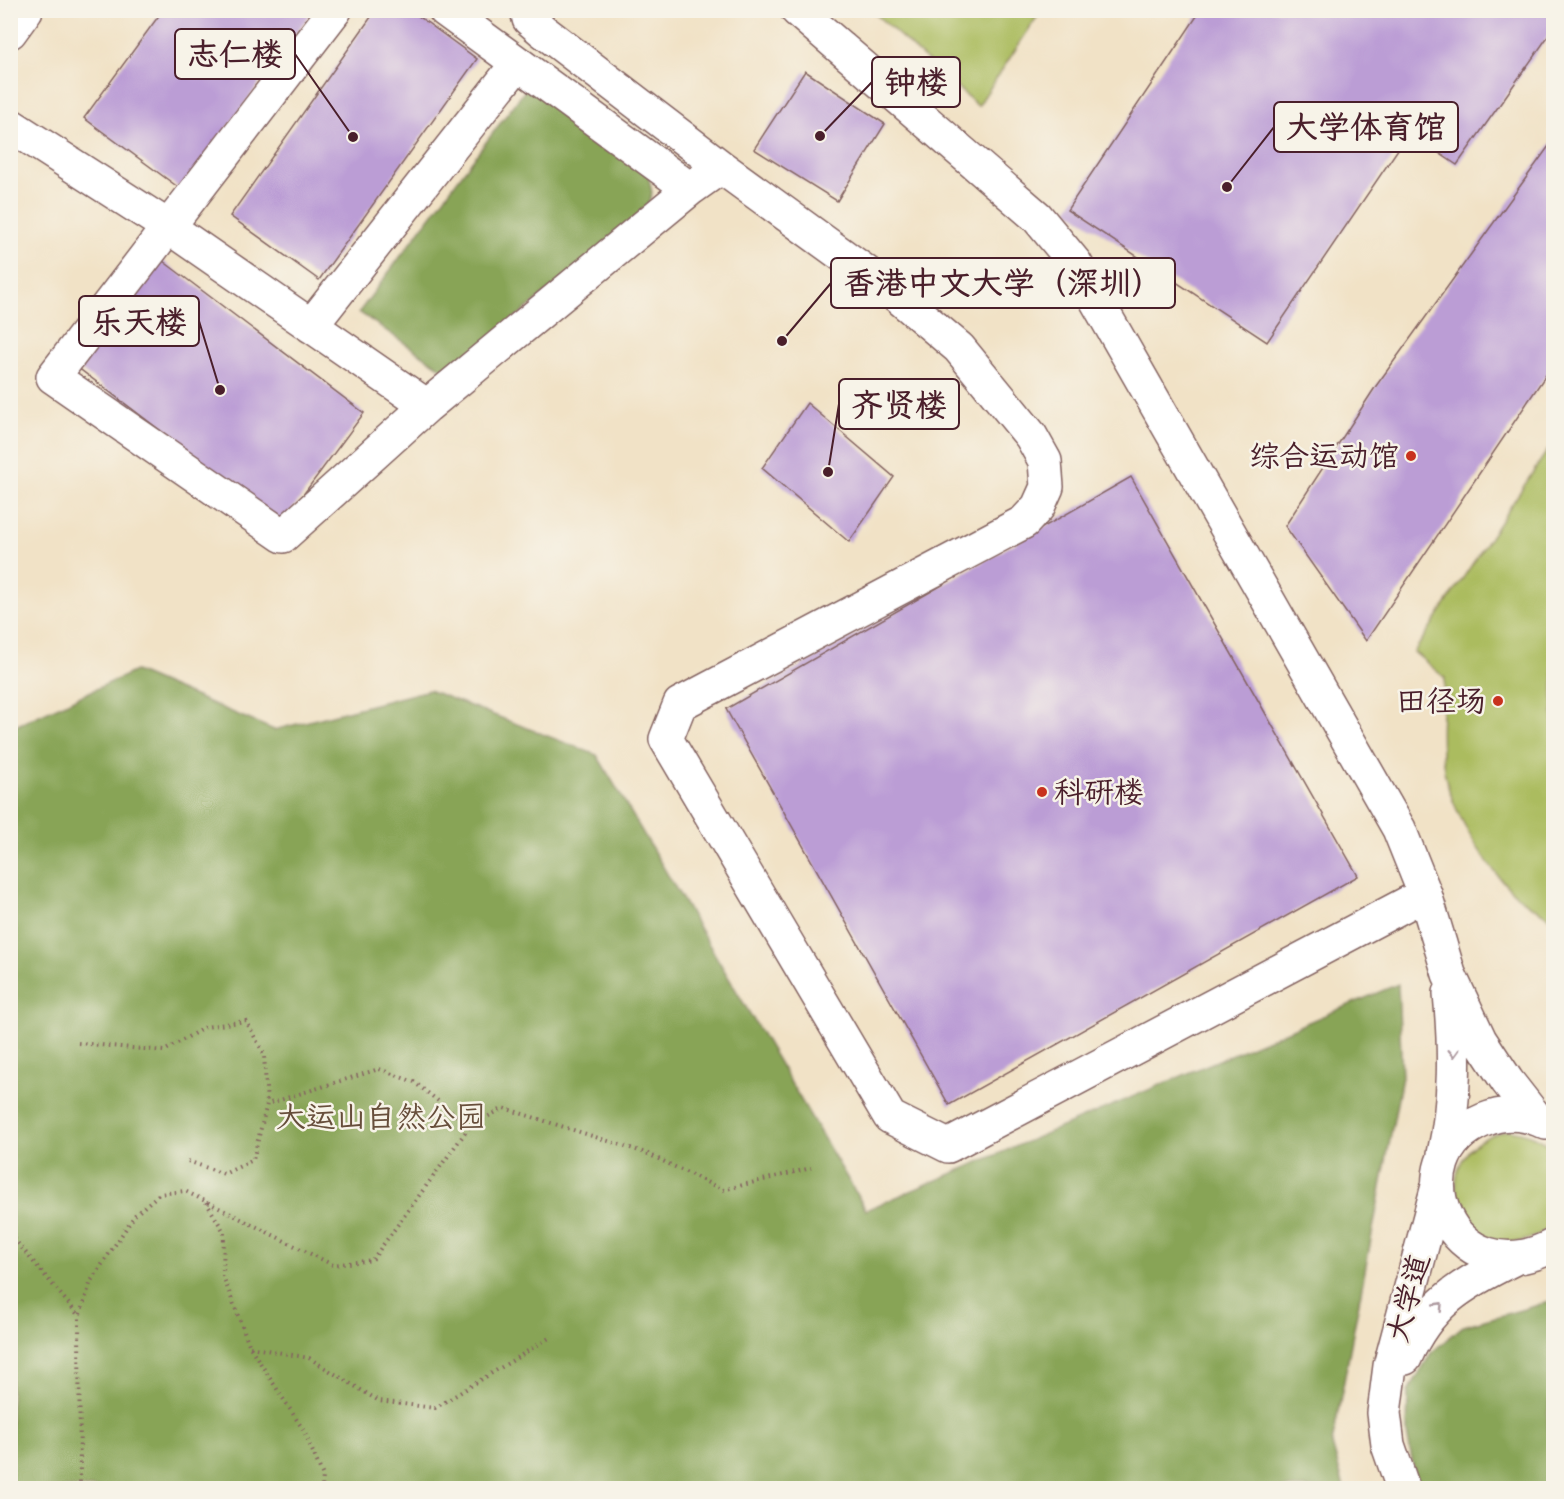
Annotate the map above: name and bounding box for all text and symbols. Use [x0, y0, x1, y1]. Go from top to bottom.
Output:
callout: 志仁楼 [175, 29, 295, 79]
text: 志仁楼 [187, 34, 283, 75]
callout: 钟楼 [872, 57, 960, 107]
text: 钟楼 [884, 62, 948, 103]
callout: 大学体育馆 [1274, 102, 1458, 152]
text: 大学体育馆 [1286, 107, 1446, 148]
callout: 香港中文大学（深圳） [831, 258, 1175, 308]
text: 香港中文大学（深圳） [843, 263, 1163, 304]
callout: 乐天楼 [79, 296, 199, 346]
text: 乐天楼 [91, 302, 187, 343]
callout: 齐贤楼 [839, 379, 959, 429]
text: 齐贤楼 [851, 385, 947, 426]
place label: 综合运动馆 [1249, 437, 1399, 475]
marker: 综合运动馆 [1404, 449, 1418, 463]
place label: 田径场 [1396, 682, 1486, 720]
marker: 田径场 [1491, 694, 1505, 708]
place label: 科研楼 [1054, 773, 1144, 811]
marker: 科研楼 [1035, 785, 1049, 799]
one-way arrow [1448, 1048, 1461, 1057]
park label: 大运山自然公园 [276, 1098, 486, 1136]
street label: 大学道 [1378, 1250, 1438, 1346]
one-way arrow [1432, 1302, 1443, 1312]

